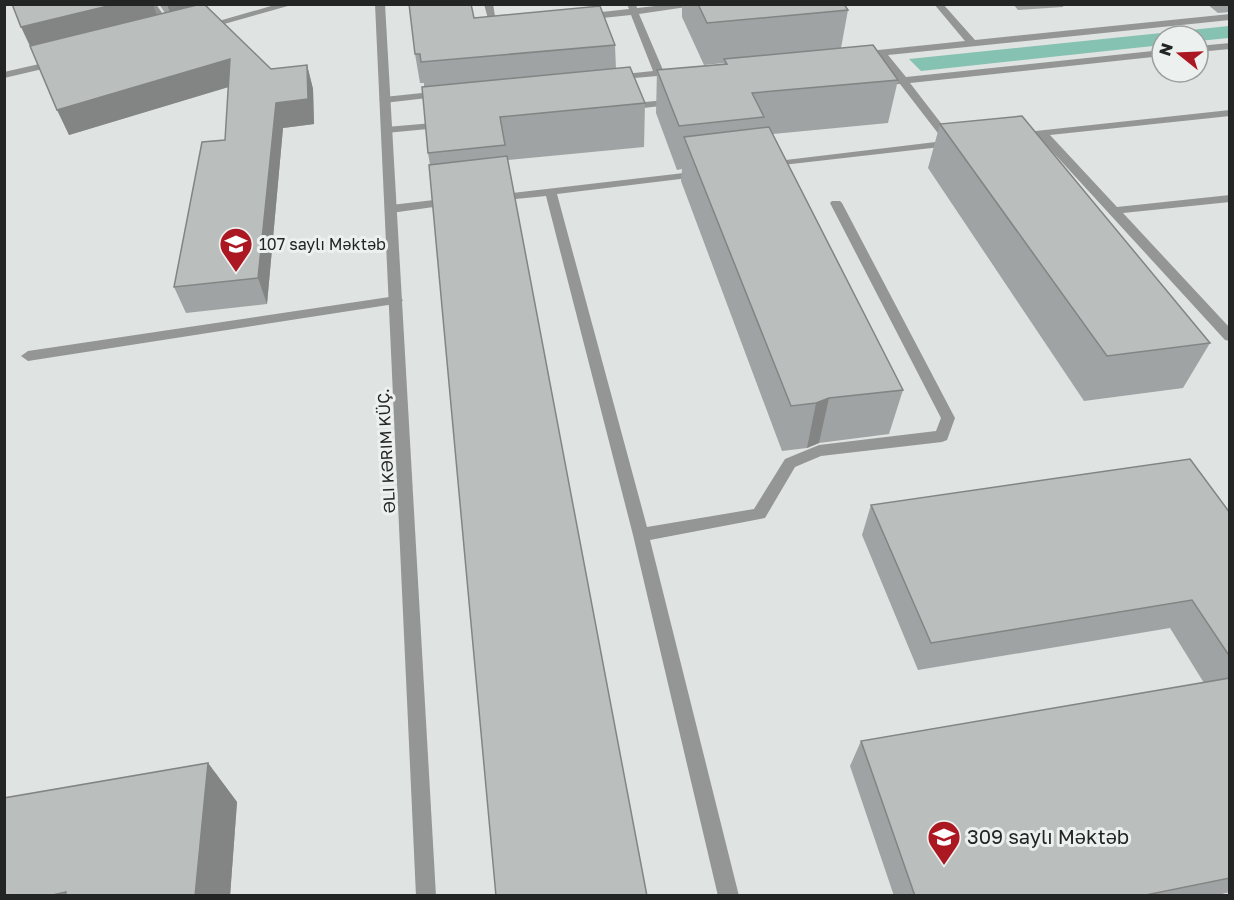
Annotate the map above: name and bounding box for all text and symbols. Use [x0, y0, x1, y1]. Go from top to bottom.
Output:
north arrow [1150, 24, 1210, 84]
text: N [1154, 40, 1177, 58]
school or university icon: 107 saylı Məktəb [218, 226, 254, 273]
place label: 107 saylı Məktəb [259, 234, 386, 254]
street label: ƏLI KƏRIM KÜÇ. [373, 388, 399, 514]
school or university icon: 309 saylı Məktəb [926, 819, 962, 866]
place label: 309 saylı Məktəb [967, 824, 1129, 848]

